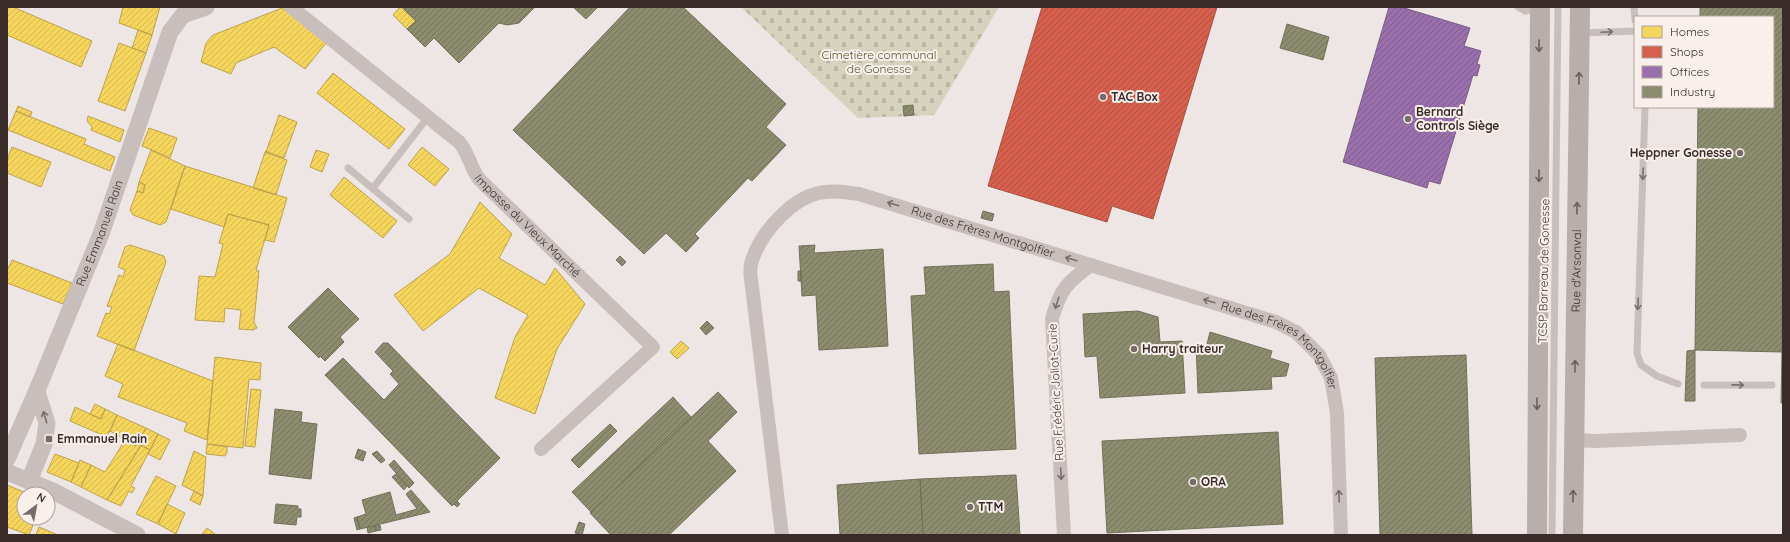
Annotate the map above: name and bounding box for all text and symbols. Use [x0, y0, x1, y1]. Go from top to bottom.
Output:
legend [1634, 16, 1774, 108]
text: Homes [1670, 24, 1710, 39]
one-way arrow [1600, 28, 1613, 36]
one-way arrow [1535, 39, 1543, 52]
text: Shops [1670, 44, 1704, 59]
park label: Cimetière communal de Gonesse [821, 47, 937, 76]
text: Offices [1670, 64, 1709, 79]
one-way arrow [1575, 72, 1583, 85]
text: Industry [1670, 84, 1715, 99]
place label: TAC Box [1111, 89, 1158, 104]
marker: TAC Box [1098, 92, 1108, 102]
place label: Bernard Controls Siège [1416, 104, 1499, 133]
marker: Bernard Controls Siège [1403, 114, 1413, 124]
place label: Heppner Gonesse [1630, 145, 1732, 160]
marker: Heppner Gonesse [1735, 148, 1745, 158]
one-way arrow [1639, 167, 1647, 180]
one-way arrow [1535, 169, 1543, 182]
street label: Impasse du Vieux Marché [471, 171, 584, 280]
street label: Rue Emmanuel Rain [72, 178, 126, 288]
street label: TCSP Barreau de Gonesse [1535, 198, 1552, 344]
one-way arrow [887, 200, 900, 207]
street label: Rue des Frères Montgolfier [909, 202, 1057, 261]
one-way arrow [1573, 202, 1581, 215]
street label: Rue d'Arsonval [1568, 229, 1584, 313]
one-way arrow [1065, 255, 1078, 262]
one-way arrow [1052, 297, 1060, 309]
one-way arrow [1202, 297, 1215, 304]
one-way arrow [1635, 297, 1642, 310]
street label: Rue des Frères Montgolfier [1219, 298, 1341, 391]
street label: Rue Frédéric Joliot-Curie [1044, 323, 1067, 461]
place label: Harry traiteur [1142, 341, 1224, 356]
marker: Harry traiteur [1129, 344, 1139, 354]
one-way arrow [1571, 360, 1579, 373]
one-way arrow [1731, 381, 1744, 389]
one-way arrow [1533, 397, 1541, 410]
one-way arrow [41, 411, 48, 424]
place label: Emmanuel Rain [57, 431, 147, 446]
marker: Emmanuel Rain [44, 434, 54, 444]
one-way arrow [1057, 467, 1064, 480]
place label: ORA [1201, 474, 1226, 489]
marker: ORA [1188, 477, 1198, 487]
north arrow [16, 486, 56, 526]
text: N [34, 489, 48, 506]
one-way arrow [1336, 490, 1343, 503]
one-way arrow [1569, 490, 1577, 503]
place label: TTM [978, 499, 1003, 514]
marker: TTM [965, 502, 975, 512]

